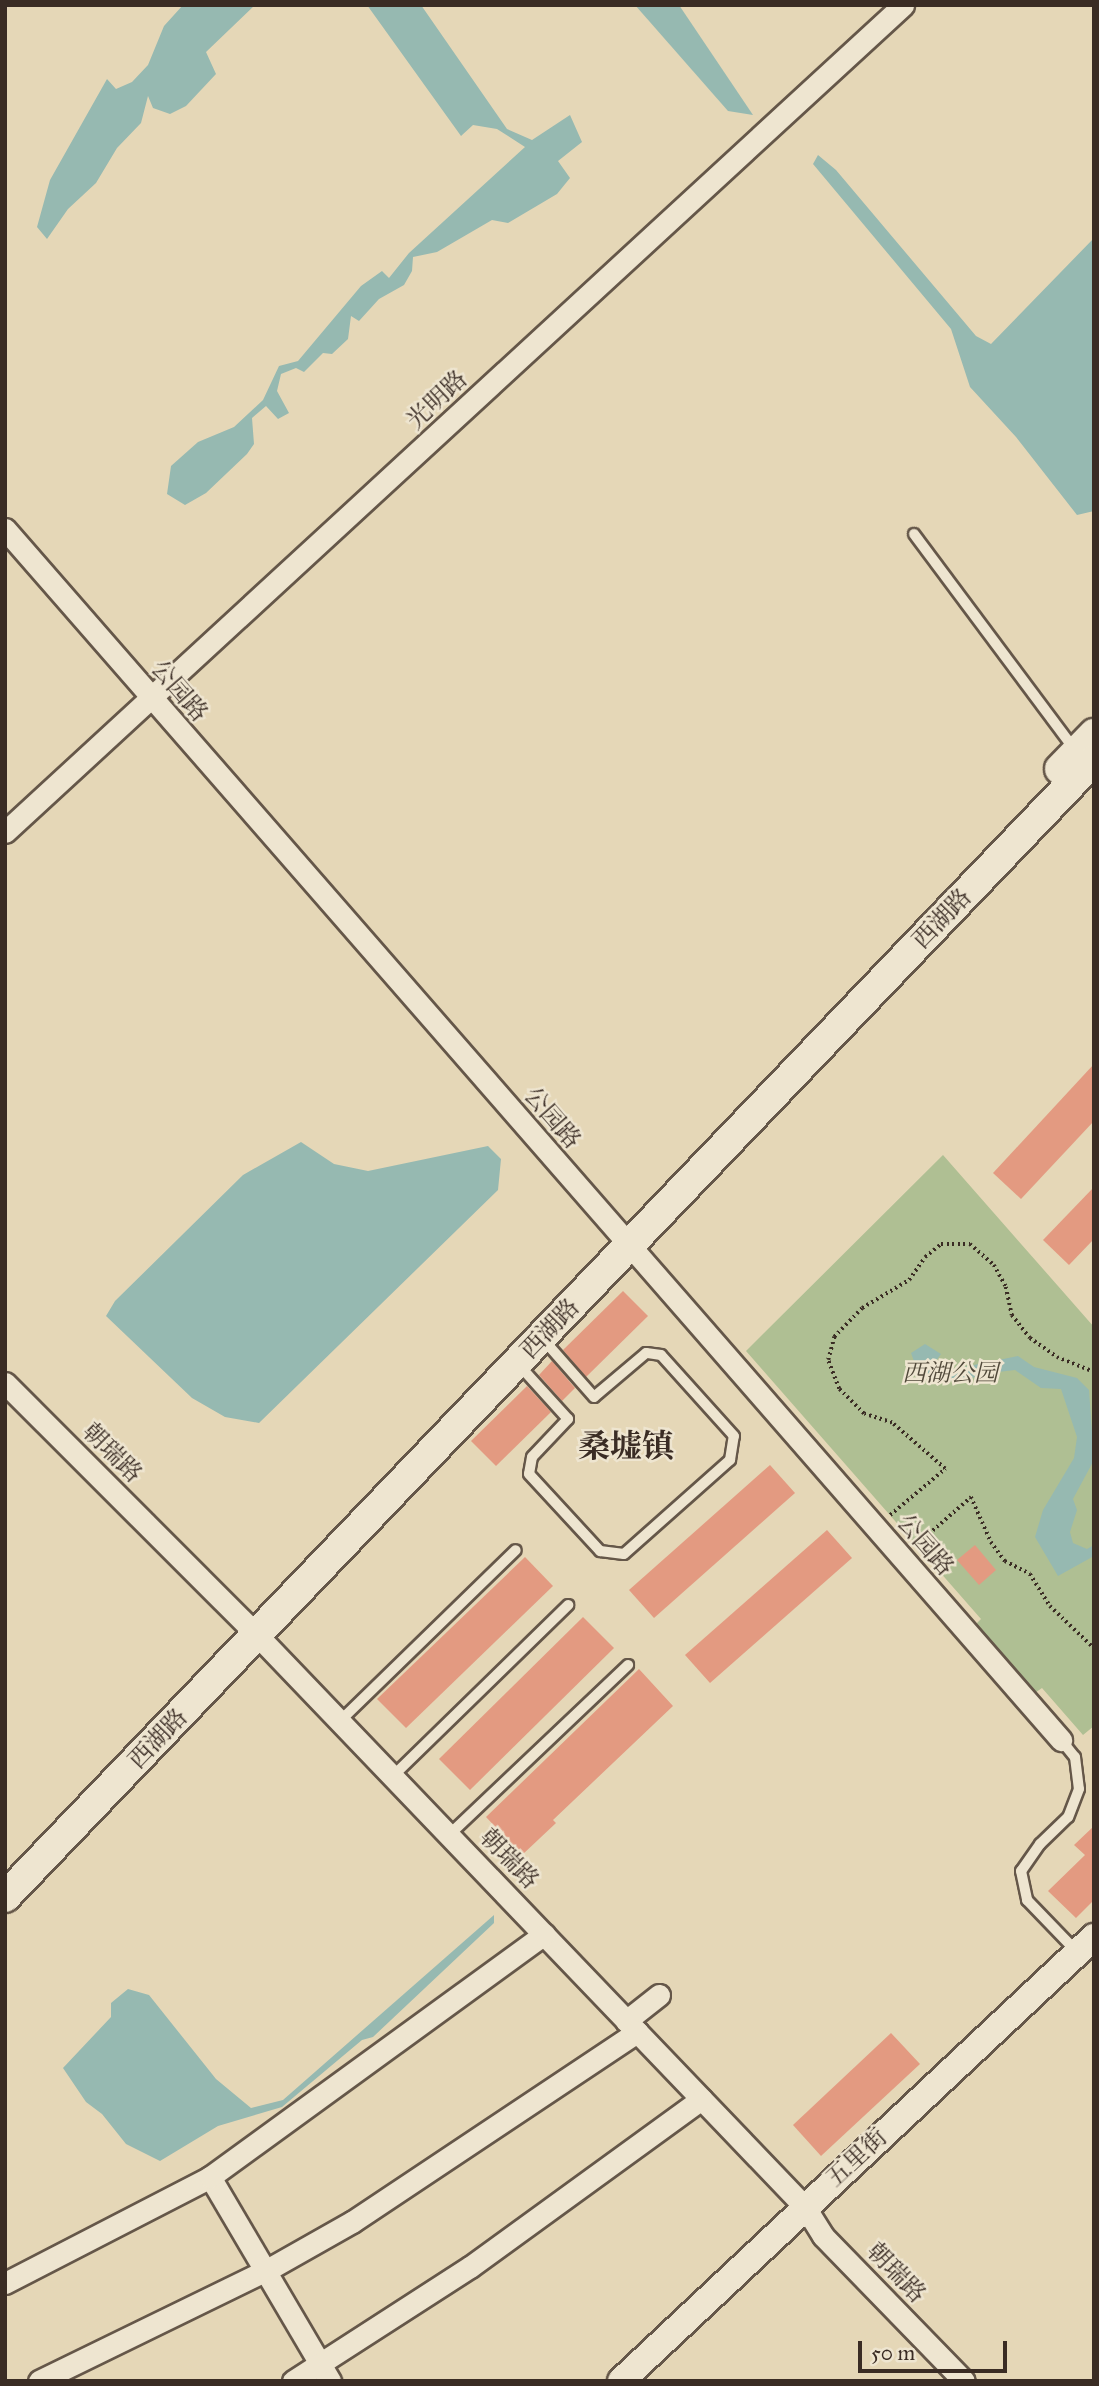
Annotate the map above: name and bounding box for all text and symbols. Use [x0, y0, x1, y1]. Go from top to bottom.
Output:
street label: 光明路 [401, 365, 473, 435]
street label: 公园路 [145, 654, 213, 728]
street label: 西湖路 [907, 883, 977, 955]
street label: 公园路 [518, 1081, 586, 1155]
street label: 西湖路 [515, 1293, 585, 1365]
park label: 西湖公园 [902, 1360, 998, 1388]
street label: 朝瑞路 [76, 1417, 148, 1489]
district label: 桑墟镇 [578, 1428, 674, 1466]
street label: 公园路 [891, 1508, 959, 1582]
street label: 西湖路 [123, 1703, 193, 1775]
street label: 朝瑞路 [474, 1823, 544, 1895]
street label: 五里街 [821, 2123, 893, 2193]
street label: 朝瑞路 [861, 2237, 931, 2309]
scale bar [861, 2326, 1010, 2370]
text: 50 m [871, 2340, 915, 2366]

